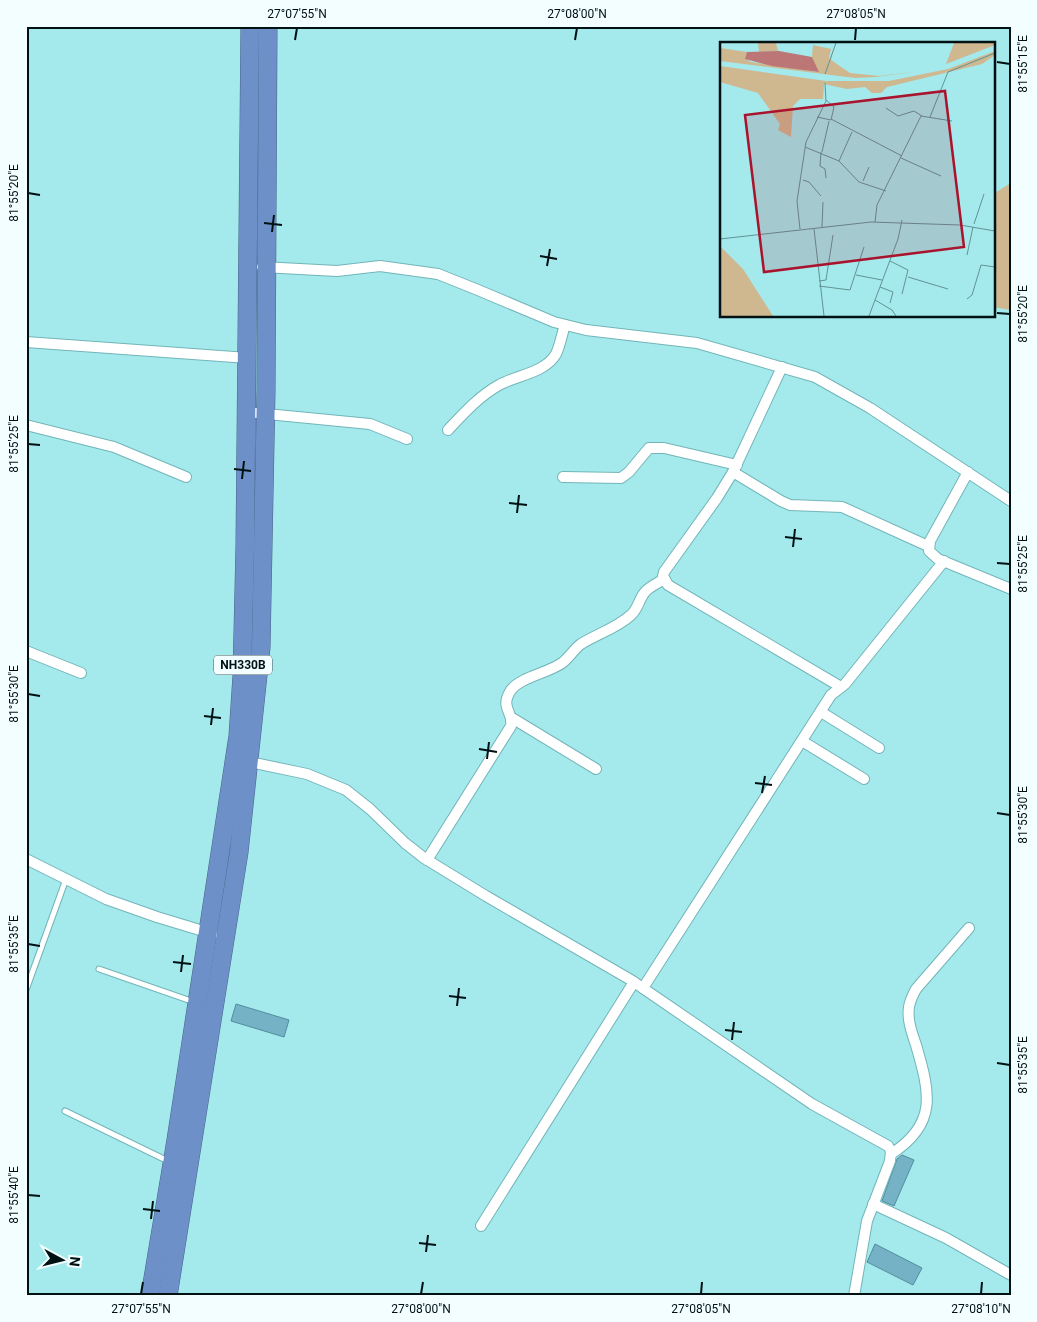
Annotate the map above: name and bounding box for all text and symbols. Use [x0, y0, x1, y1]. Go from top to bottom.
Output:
text: 27°07'55"N [267, 7, 327, 21]
text: 27°08'00"N [547, 7, 607, 21]
text: 27°08'05"N [826, 7, 886, 21]
text: 81°55'15"E [1016, 35, 1030, 93]
inset map [720, 42, 994, 318]
text: 81°55'20"E [7, 164, 21, 222]
text: 81°55'20"E [1016, 285, 1030, 343]
text: 81°55'25"E [7, 415, 21, 473]
text: 81°55'25"E [1016, 535, 1030, 593]
road number: NH330B [214, 656, 272, 674]
text: 81°55'30"E [7, 665, 21, 723]
text: 81°55'30"E [1016, 786, 1030, 844]
text: 81°55'35"E [7, 915, 21, 973]
text: 81°55'35"E [1016, 1036, 1030, 1094]
text: 81°55'40"E [7, 1166, 21, 1224]
north arrow [38, 1234, 88, 1284]
text: N [66, 1256, 83, 1267]
text: 27°07'55"N [111, 1302, 171, 1316]
text: 27°08'00"N [391, 1302, 451, 1316]
text: 27°08'05"N [671, 1302, 731, 1316]
text: 27°08'10"N [951, 1302, 1011, 1316]

